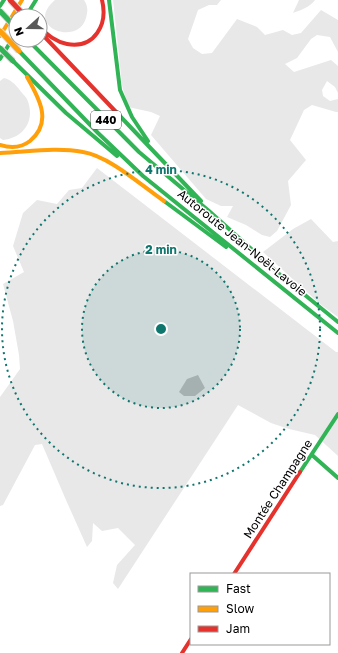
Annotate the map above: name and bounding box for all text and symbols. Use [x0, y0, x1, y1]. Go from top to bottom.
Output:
north arrow [8, 8, 48, 48]
text: N [11, 26, 26, 38]
road number: 440 [91, 111, 121, 129]
text: 4 min [145, 162, 177, 177]
street label: Autoroute Jean-Noël-Lavoie [175, 186, 310, 299]
text: 2 min [145, 242, 177, 257]
centre of rings [154, 322, 168, 336]
street label: Montée Champagne [240, 436, 315, 541]
legend [190, 573, 330, 645]
text: Fast [226, 581, 251, 596]
text: Slow [226, 601, 254, 616]
text: Jam [226, 621, 250, 636]

